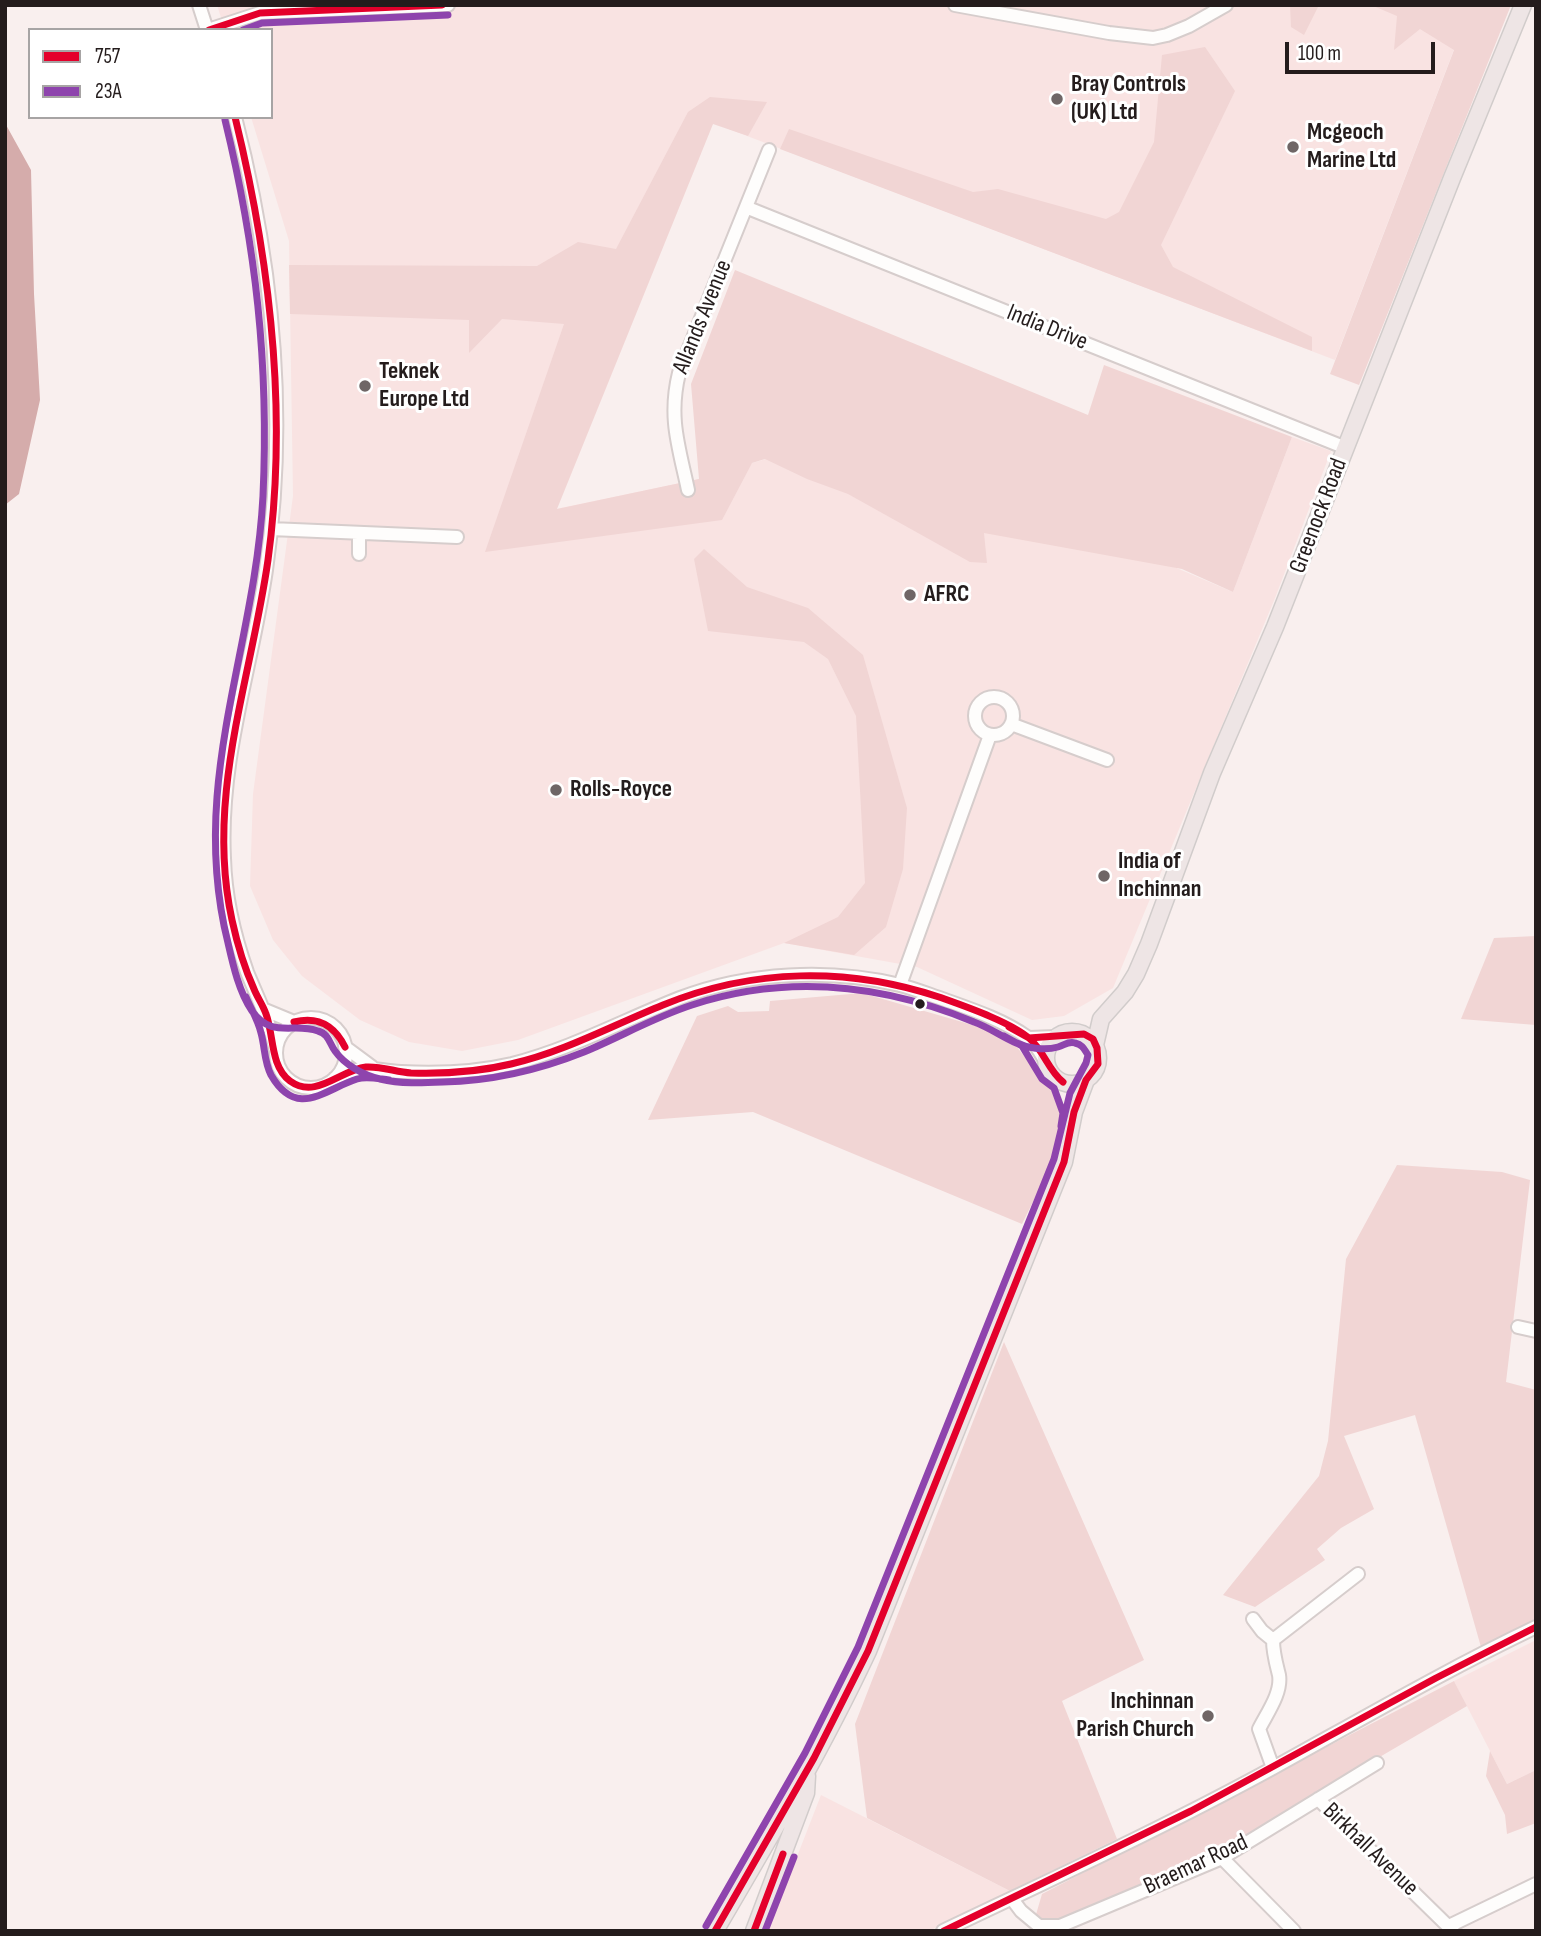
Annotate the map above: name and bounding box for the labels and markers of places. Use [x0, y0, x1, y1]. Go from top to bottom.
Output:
place label: Bray Controls (UK) Ltd [1071, 71, 1186, 127]
marker: Bray Controls (UK) Ltd [1049, 91, 1065, 107]
place label: Mcgeoch Marine Ltd [1307, 119, 1396, 175]
marker: Mcgeoch Marine Ltd [1285, 139, 1301, 155]
place label: Teknek Europe Ltd [379, 358, 469, 414]
marker: Teknek Europe Ltd [357, 378, 373, 394]
place label: AFRC [924, 581, 969, 609]
marker: AFRC [902, 587, 918, 603]
place label: Rolls-Royce [570, 776, 672, 804]
marker: Rolls-Royce [548, 782, 564, 798]
place label: India of Inchinnan [1118, 848, 1202, 904]
marker: India of Inchinnan [1096, 868, 1112, 884]
unlabelled marker [913, 997, 927, 1011]
place label: Inchinnan Parish Church [1076, 1688, 1194, 1744]
marker: Inchinnan Parish Church [1200, 1708, 1216, 1724]

